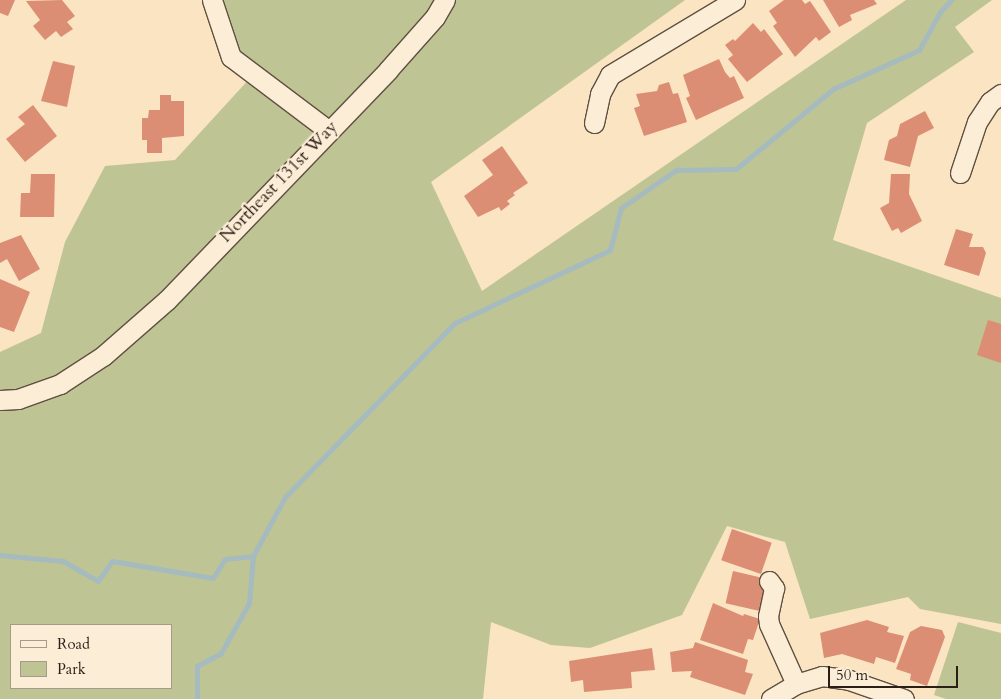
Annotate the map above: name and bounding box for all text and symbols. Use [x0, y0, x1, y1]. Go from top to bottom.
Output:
street label: Northeast 131st Way [215, 117, 343, 247]
legend [10, 624, 172, 689]
text: Road [57, 634, 90, 654]
scale bar [831, 656, 961, 688]
text: Park [57, 659, 86, 679]
text: 50 m [836, 665, 868, 685]

